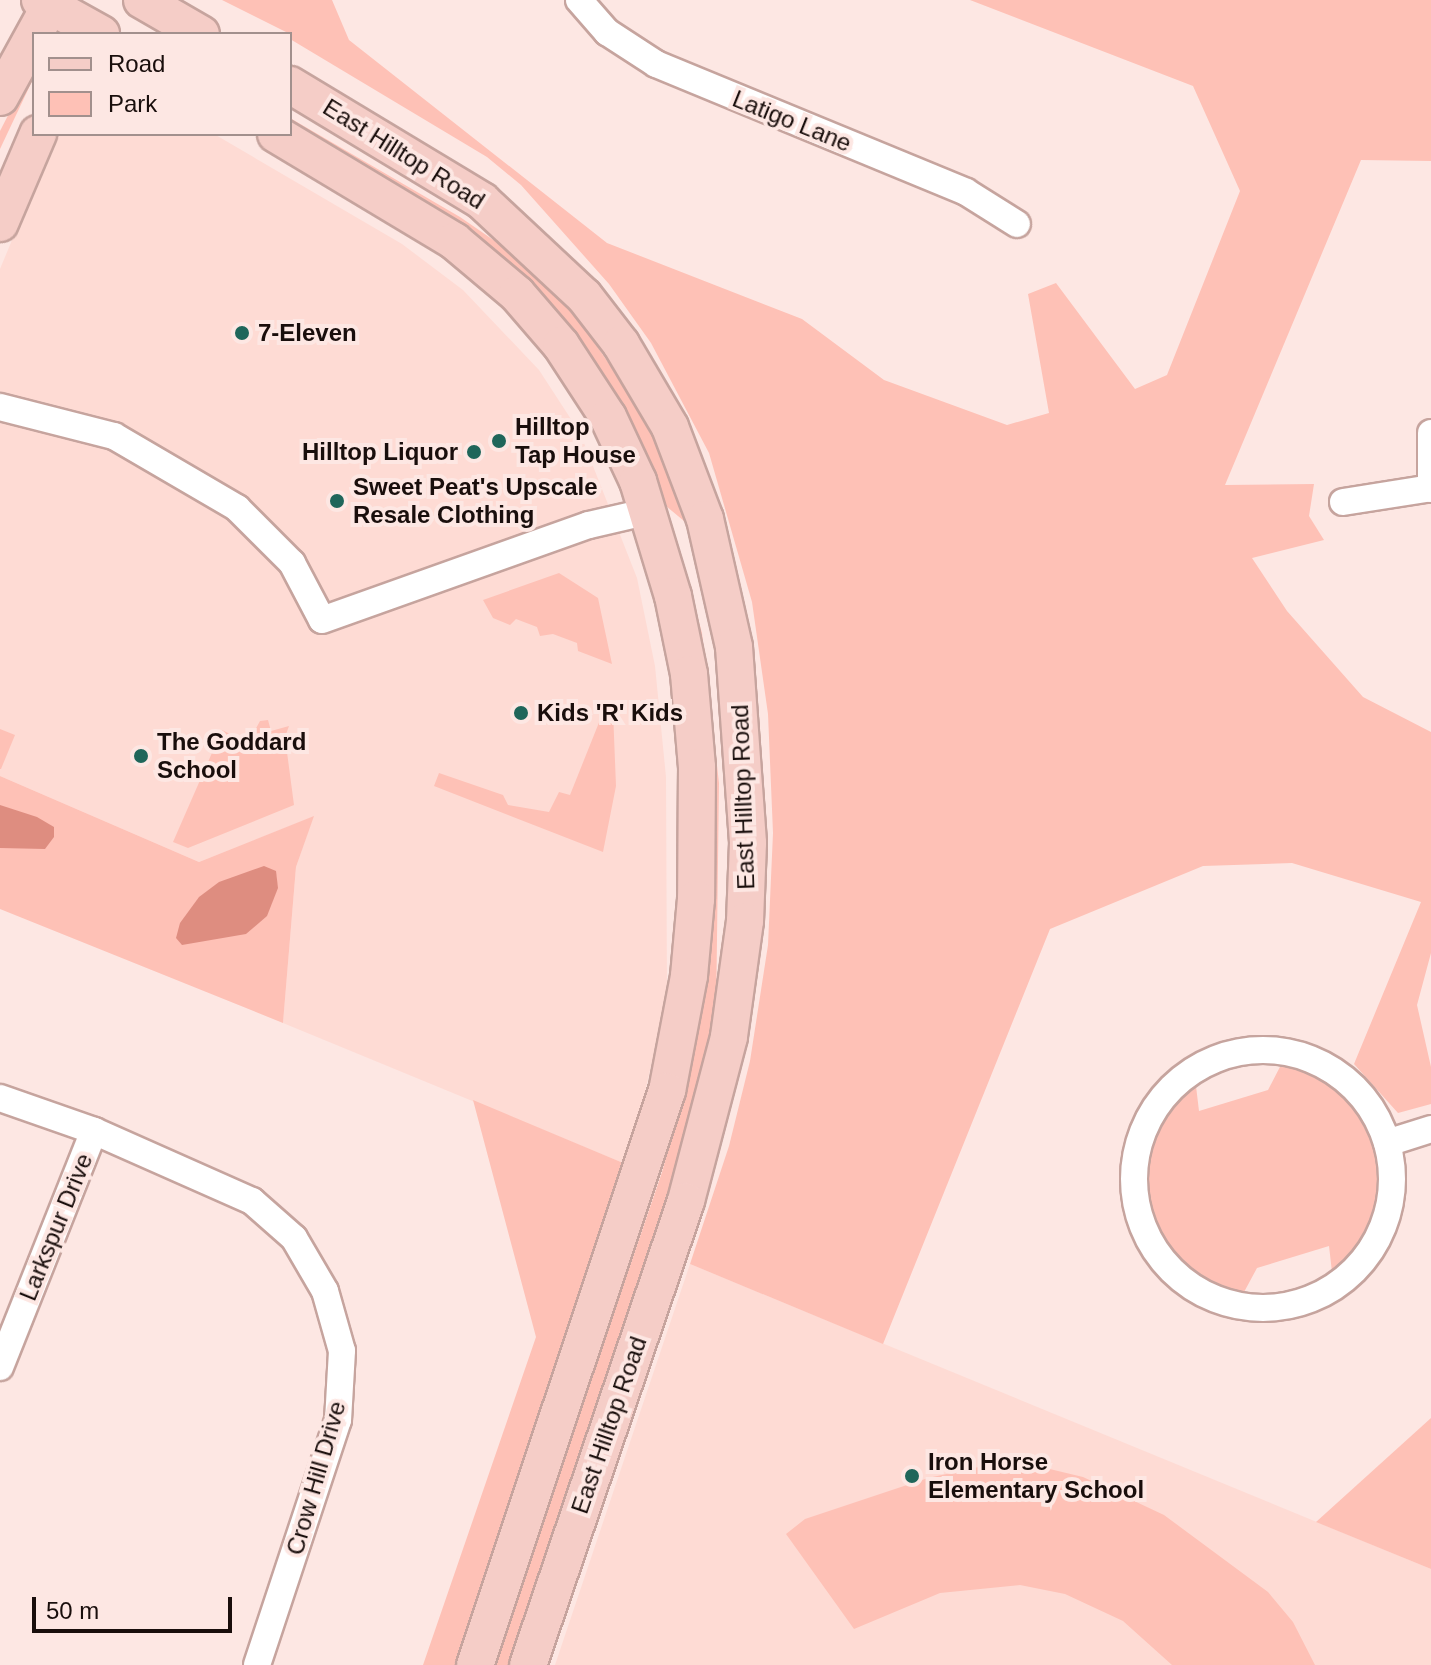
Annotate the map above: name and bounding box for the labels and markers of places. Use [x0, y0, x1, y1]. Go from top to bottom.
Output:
place label: 7-Eleven [258, 319, 357, 347]
marker: 7-Eleven [233, 324, 251, 342]
place label: Hilltop Tap House [515, 413, 636, 469]
marker: Hilltop Tap House [490, 432, 508, 450]
place label: Hilltop Liquor [302, 438, 458, 466]
marker: Hilltop Liquor [465, 443, 483, 461]
place label: Sweet Peat's Upscale Resale Clothing [353, 473, 598, 529]
marker: Sweet Peat's Upscale Resale Clothing [328, 492, 346, 510]
place label: Kids 'R' Kids [537, 699, 683, 727]
marker: Kids 'R' Kids [512, 704, 530, 722]
place label: The Goddard School [157, 728, 306, 784]
marker: The Goddard School [132, 747, 150, 765]
place label: Iron Horse Elementary School [928, 1448, 1144, 1504]
marker: Iron Horse Elementary School [903, 1467, 921, 1485]

